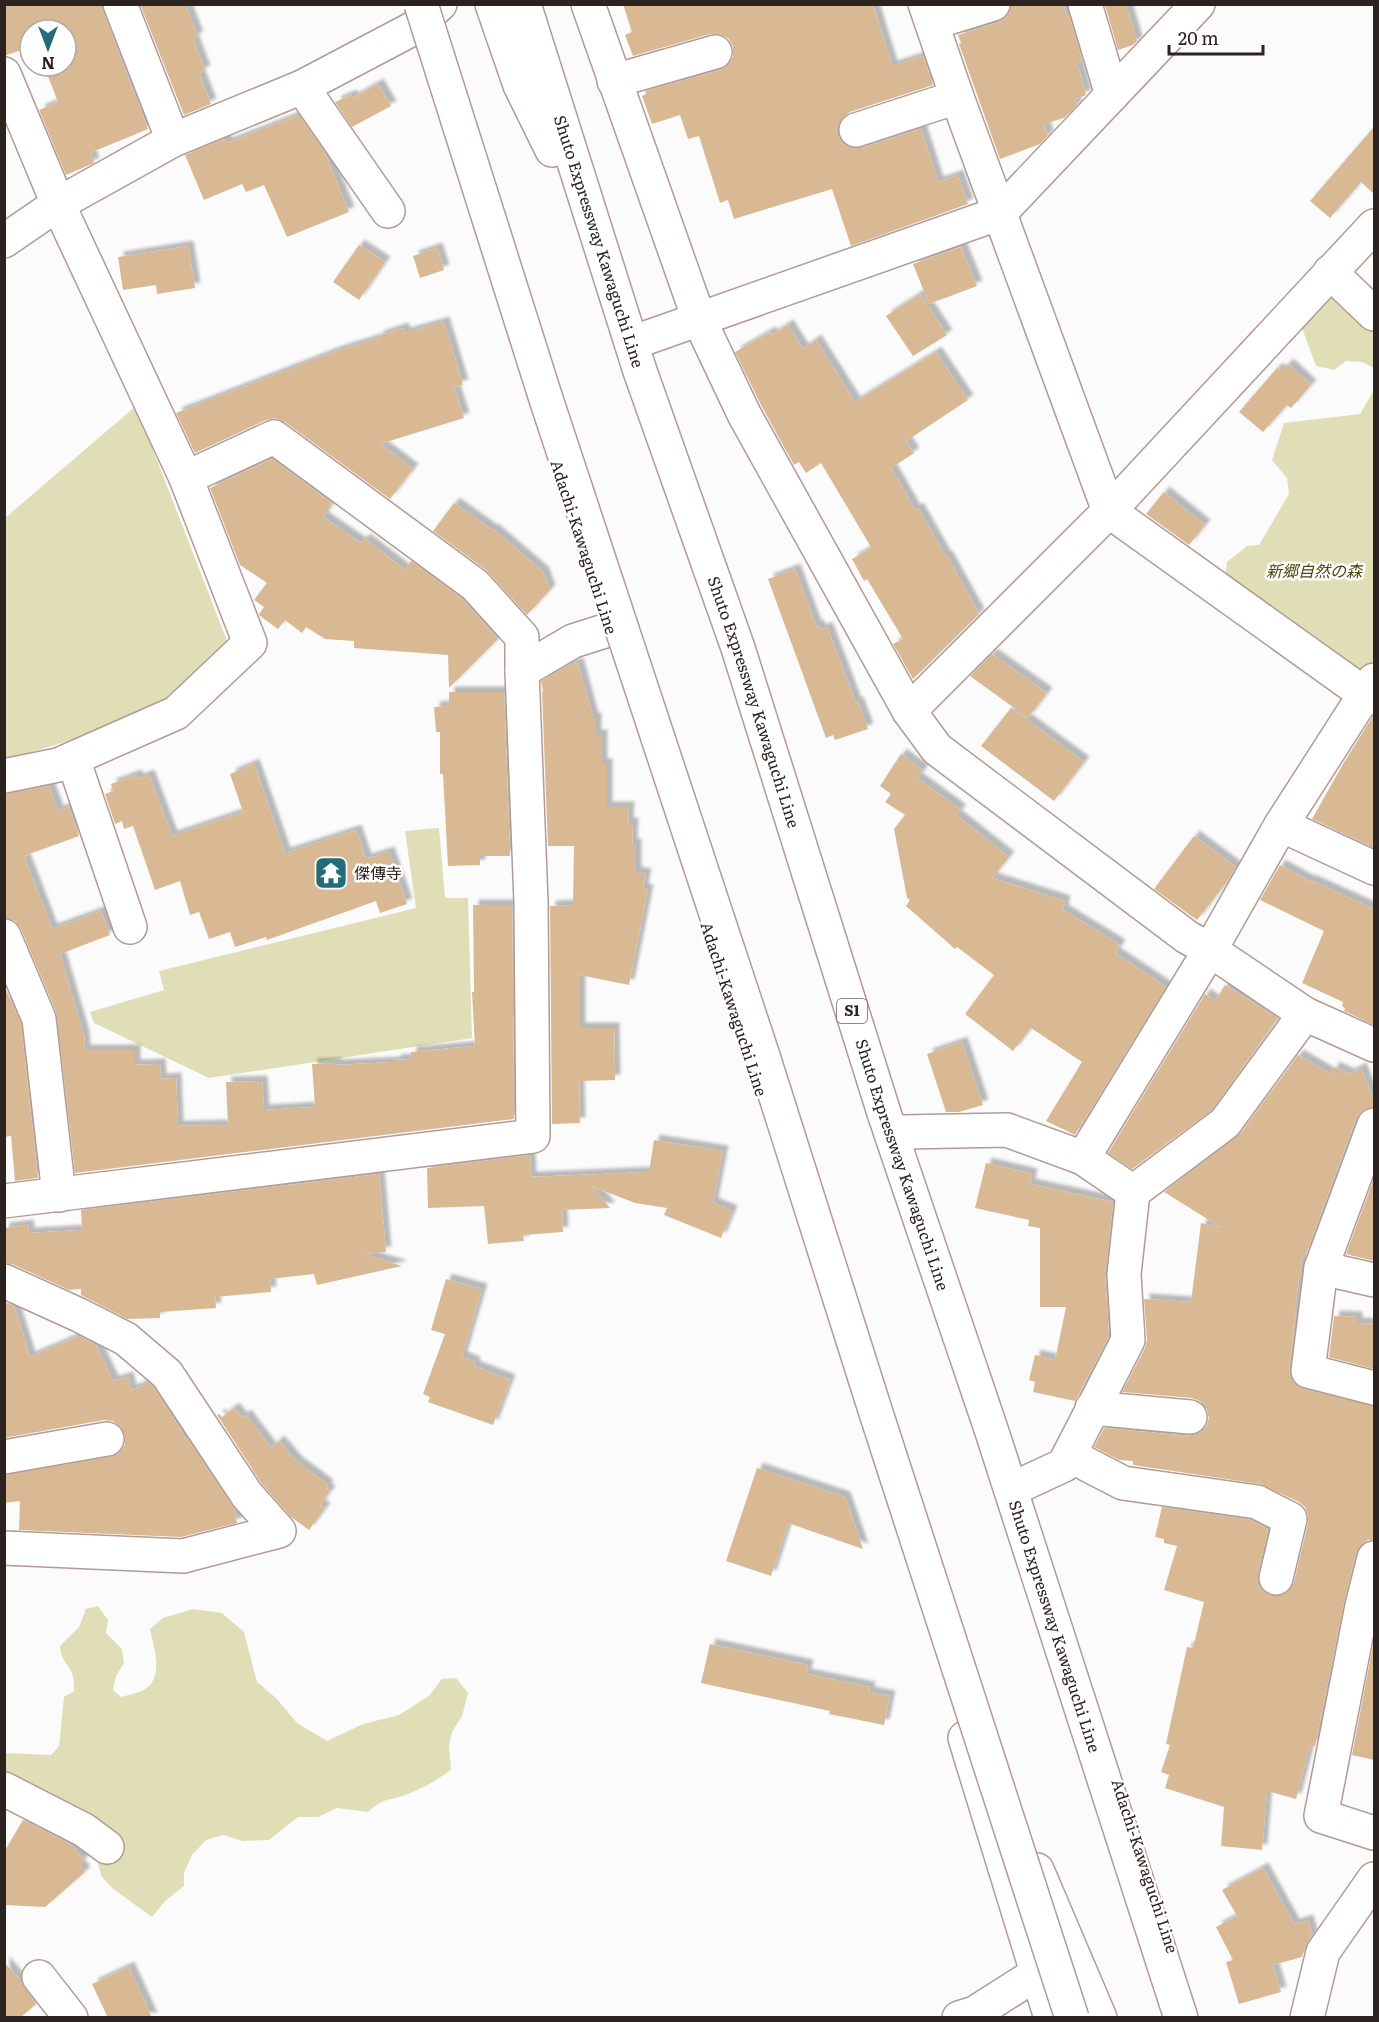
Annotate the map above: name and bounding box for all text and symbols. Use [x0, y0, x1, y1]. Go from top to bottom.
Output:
north arrow [18, 18, 78, 78]
scale bar [1169, 18, 1264, 56]
text: 20 m [1178, 24, 1219, 51]
text: N [41, 52, 55, 76]
street label: Shuto Expressway Kawaguchi Line [549, 112, 651, 370]
street label: Adachi-Kawaguchi Line [545, 456, 624, 637]
park label: 新郷自然の森 [1266, 558, 1364, 582]
street label: Shuto Expressway Kawaguchi Line [702, 572, 807, 831]
temple icon: 傑傳寺 [313, 855, 349, 891]
place label: 傑傳寺 [354, 860, 402, 884]
street label: Adachi-Kawaguchi Line [695, 918, 774, 1099]
road number: S1 [837, 999, 867, 1023]
street label: Shuto Expressway Kawaguchi Line [850, 1036, 956, 1293]
street label: Shuto Expressway Kawaguchi Line [1004, 1497, 1108, 1755]
street label: Adachi-Kawaguchi Line [1106, 1775, 1185, 1956]

